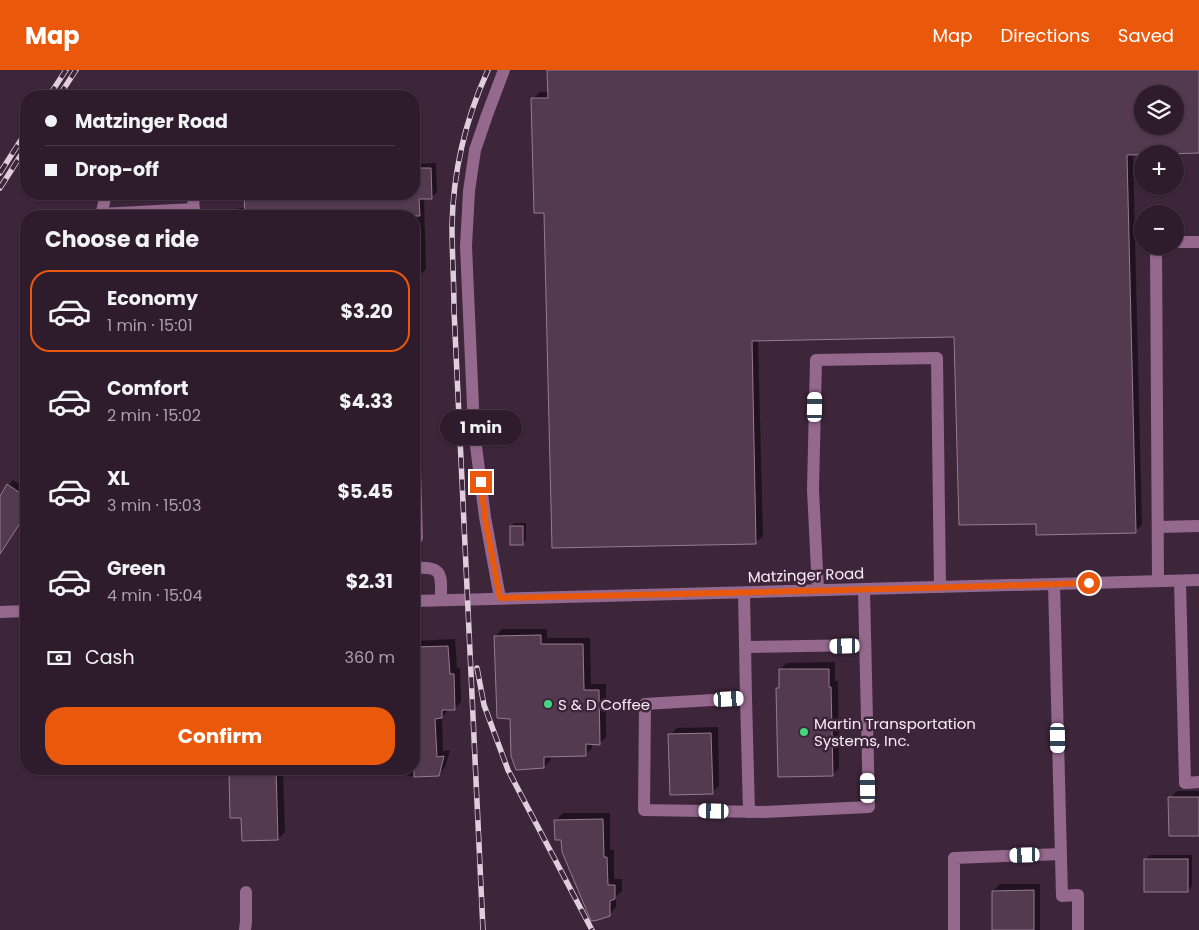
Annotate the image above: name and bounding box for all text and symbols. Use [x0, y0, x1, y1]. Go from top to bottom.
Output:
text: Map [25, 19, 80, 52]
text: Map [933, 23, 972, 48]
text: Directions [1000, 23, 1090, 48]
text: Saved [1118, 23, 1174, 48]
map controls [1134, 85, 1184, 255]
button: layers [1134, 85, 1184, 135]
text: Matzinger Road [75, 108, 228, 135]
button: + [1134, 145, 1184, 195]
text: Drop-off [75, 156, 159, 183]
button: − [1134, 205, 1184, 255]
text: Choose a ride [45, 224, 199, 255]
text: Economy [107, 285, 198, 312]
icon: car [47, 289, 92, 334]
text: $3.20 [340, 298, 393, 325]
text: 1 min · 15:01 [107, 314, 193, 337]
text: Comfort [107, 375, 189, 402]
icon: car [47, 379, 92, 424]
text: $4.33 [339, 388, 393, 415]
car [807, 392, 822, 422]
text: 2 min · 15:02 [107, 404, 201, 427]
callout: 1 min [440, 410, 522, 444]
text: 1 min [460, 416, 502, 439]
text: XL [107, 465, 130, 492]
icon: car [47, 469, 92, 514]
route end [470, 471, 492, 493]
text: $5.45 [338, 478, 393, 505]
text: 3 min · 15:03 [107, 494, 201, 517]
text: Green [107, 555, 166, 582]
icon: car [47, 559, 92, 604]
street label: Matzinger Road [747, 562, 865, 588]
text: $2.31 [346, 568, 393, 595]
route start [1078, 572, 1100, 594]
text: 4 min · 15:04 [107, 584, 203, 607]
car [829, 638, 860, 654]
icon: cash [45, 644, 73, 672]
text: Cash [85, 644, 135, 671]
text: 360 m [345, 646, 395, 669]
car [713, 691, 744, 707]
place label: S & D Coffee [558, 694, 650, 715]
marker: S & D Coffee [542, 698, 554, 710]
button: Confirm [45, 707, 395, 765]
place label: Martin Transportation Systems, Inc. [814, 713, 976, 751]
car [1050, 723, 1065, 753]
marker: Martin Transportation Systems, Inc. [798, 726, 810, 738]
car [860, 773, 875, 803]
car [698, 803, 729, 819]
car [1009, 847, 1040, 863]

